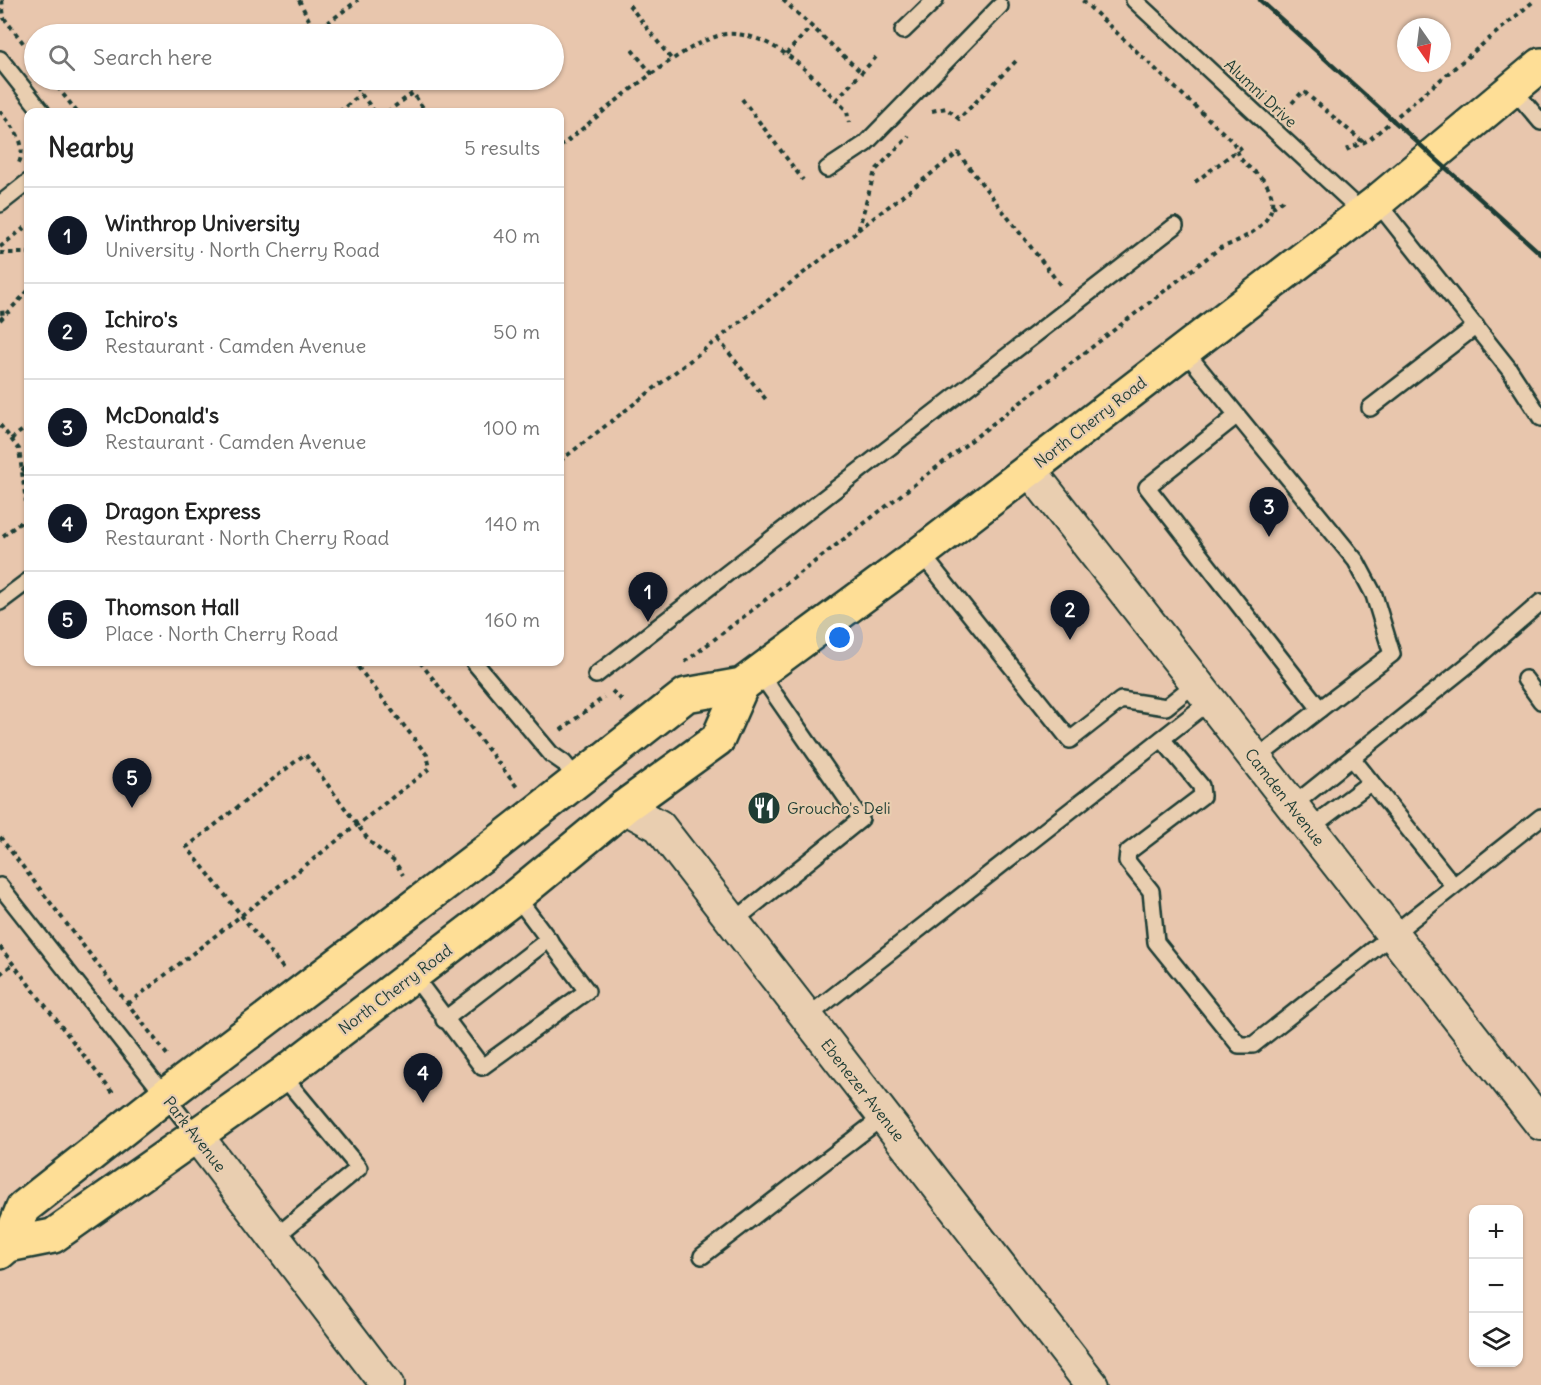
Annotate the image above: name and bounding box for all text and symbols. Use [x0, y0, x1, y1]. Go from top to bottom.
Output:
north arrow [1397, 18, 1451, 72]
search box [24, 24, 564, 90]
icon: search [45, 41, 78, 74]
text: Search here [93, 43, 212, 71]
street label: Alumni Drive [1221, 54, 1301, 132]
text: Nearby [48, 131, 134, 164]
text: 5 results [464, 135, 540, 160]
text: Winthrop University [105, 209, 300, 237]
text: 1 [64, 223, 71, 248]
text: 40 m [493, 223, 540, 248]
text: University · North Cherry Road [105, 237, 380, 262]
text: Ichiro's [105, 305, 178, 333]
text: 2 [62, 319, 73, 344]
text: 50 m [493, 319, 540, 344]
text: Restaurant · Camden Avenue [105, 333, 366, 358]
street label: North Cherry Road [1030, 372, 1150, 472]
text: McDonald's [105, 401, 219, 429]
text: 3 [62, 415, 73, 440]
text: 100 m [483, 415, 540, 440]
text: Restaurant · Camden Avenue [105, 429, 366, 454]
pin: 3 [1250, 488, 1288, 537]
text: Dragon Express [105, 497, 261, 525]
text: 4 [62, 511, 73, 536]
text: 140 m [485, 511, 540, 536]
text: Restaurant · North Cherry Road [105, 525, 389, 550]
pin: 1 [628, 572, 668, 622]
pin: 2 [1050, 590, 1090, 640]
text: Thomson Hall [105, 593, 239, 621]
text: 5 [62, 607, 73, 632]
text: 160 m [485, 607, 540, 632]
text: Place · North Cherry Road [105, 621, 338, 646]
your location [825, 623, 854, 652]
street label: Camden Avenue [1241, 744, 1329, 850]
pin: 5 [112, 758, 152, 808]
restaurant icon: Groucho's Deli [746, 790, 782, 826]
place label: Groucho's Deli [787, 798, 891, 818]
street label: North Cherry Road [334, 940, 456, 1038]
street label: Ebenezer Avenue [817, 1035, 909, 1145]
pin: 4 [404, 1054, 442, 1103]
street label: Park Avenue [159, 1092, 231, 1176]
map controls [1469, 1205, 1523, 1367]
button: + [1469, 1205, 1523, 1259]
button: − [1469, 1259, 1523, 1313]
button: layers [1469, 1313, 1523, 1367]

